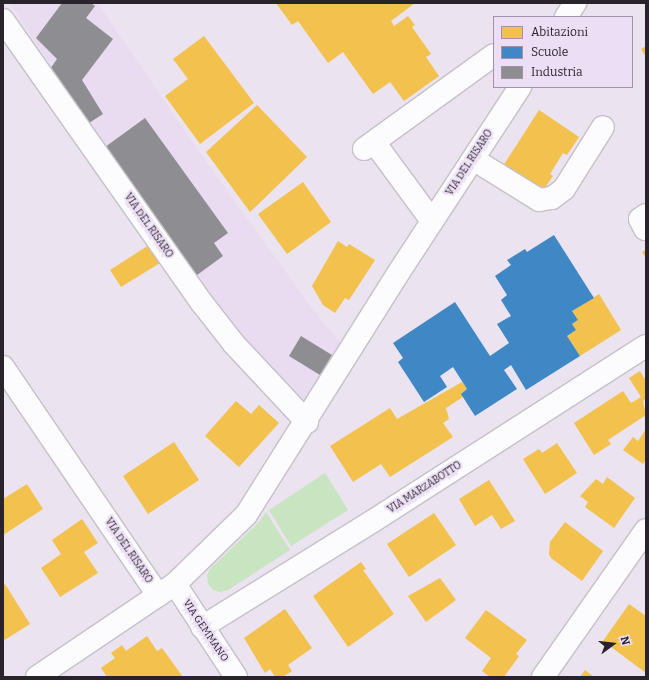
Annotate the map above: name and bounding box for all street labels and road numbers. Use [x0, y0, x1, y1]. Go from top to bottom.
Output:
street label: VIA DEL RISARO [444, 128, 496, 198]
street label: VIA DEL RISARO [121, 191, 175, 261]
street label: VIA MARZABOTTO [386, 460, 464, 516]
street label: VIA DEL RISARO [102, 516, 154, 586]
street label: VIA GEMMANO [180, 598, 230, 664]

